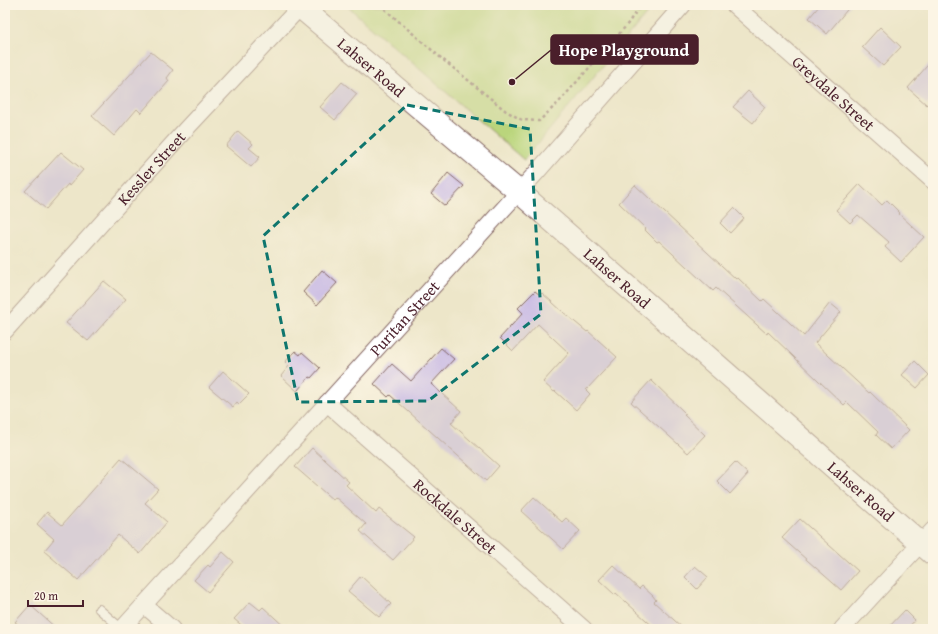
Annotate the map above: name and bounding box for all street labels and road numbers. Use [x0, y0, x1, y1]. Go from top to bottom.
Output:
street label: Lahser Road [332, 31, 411, 103]
street label: Greydale Street [787, 50, 881, 137]
street label: Kessler Street [111, 125, 191, 210]
street label: Lahser Road [579, 242, 656, 314]
street label: Puritan Street [364, 275, 445, 361]
street label: Lahser Road [822, 455, 900, 527]
street label: Rockdale Street [408, 472, 503, 560]

